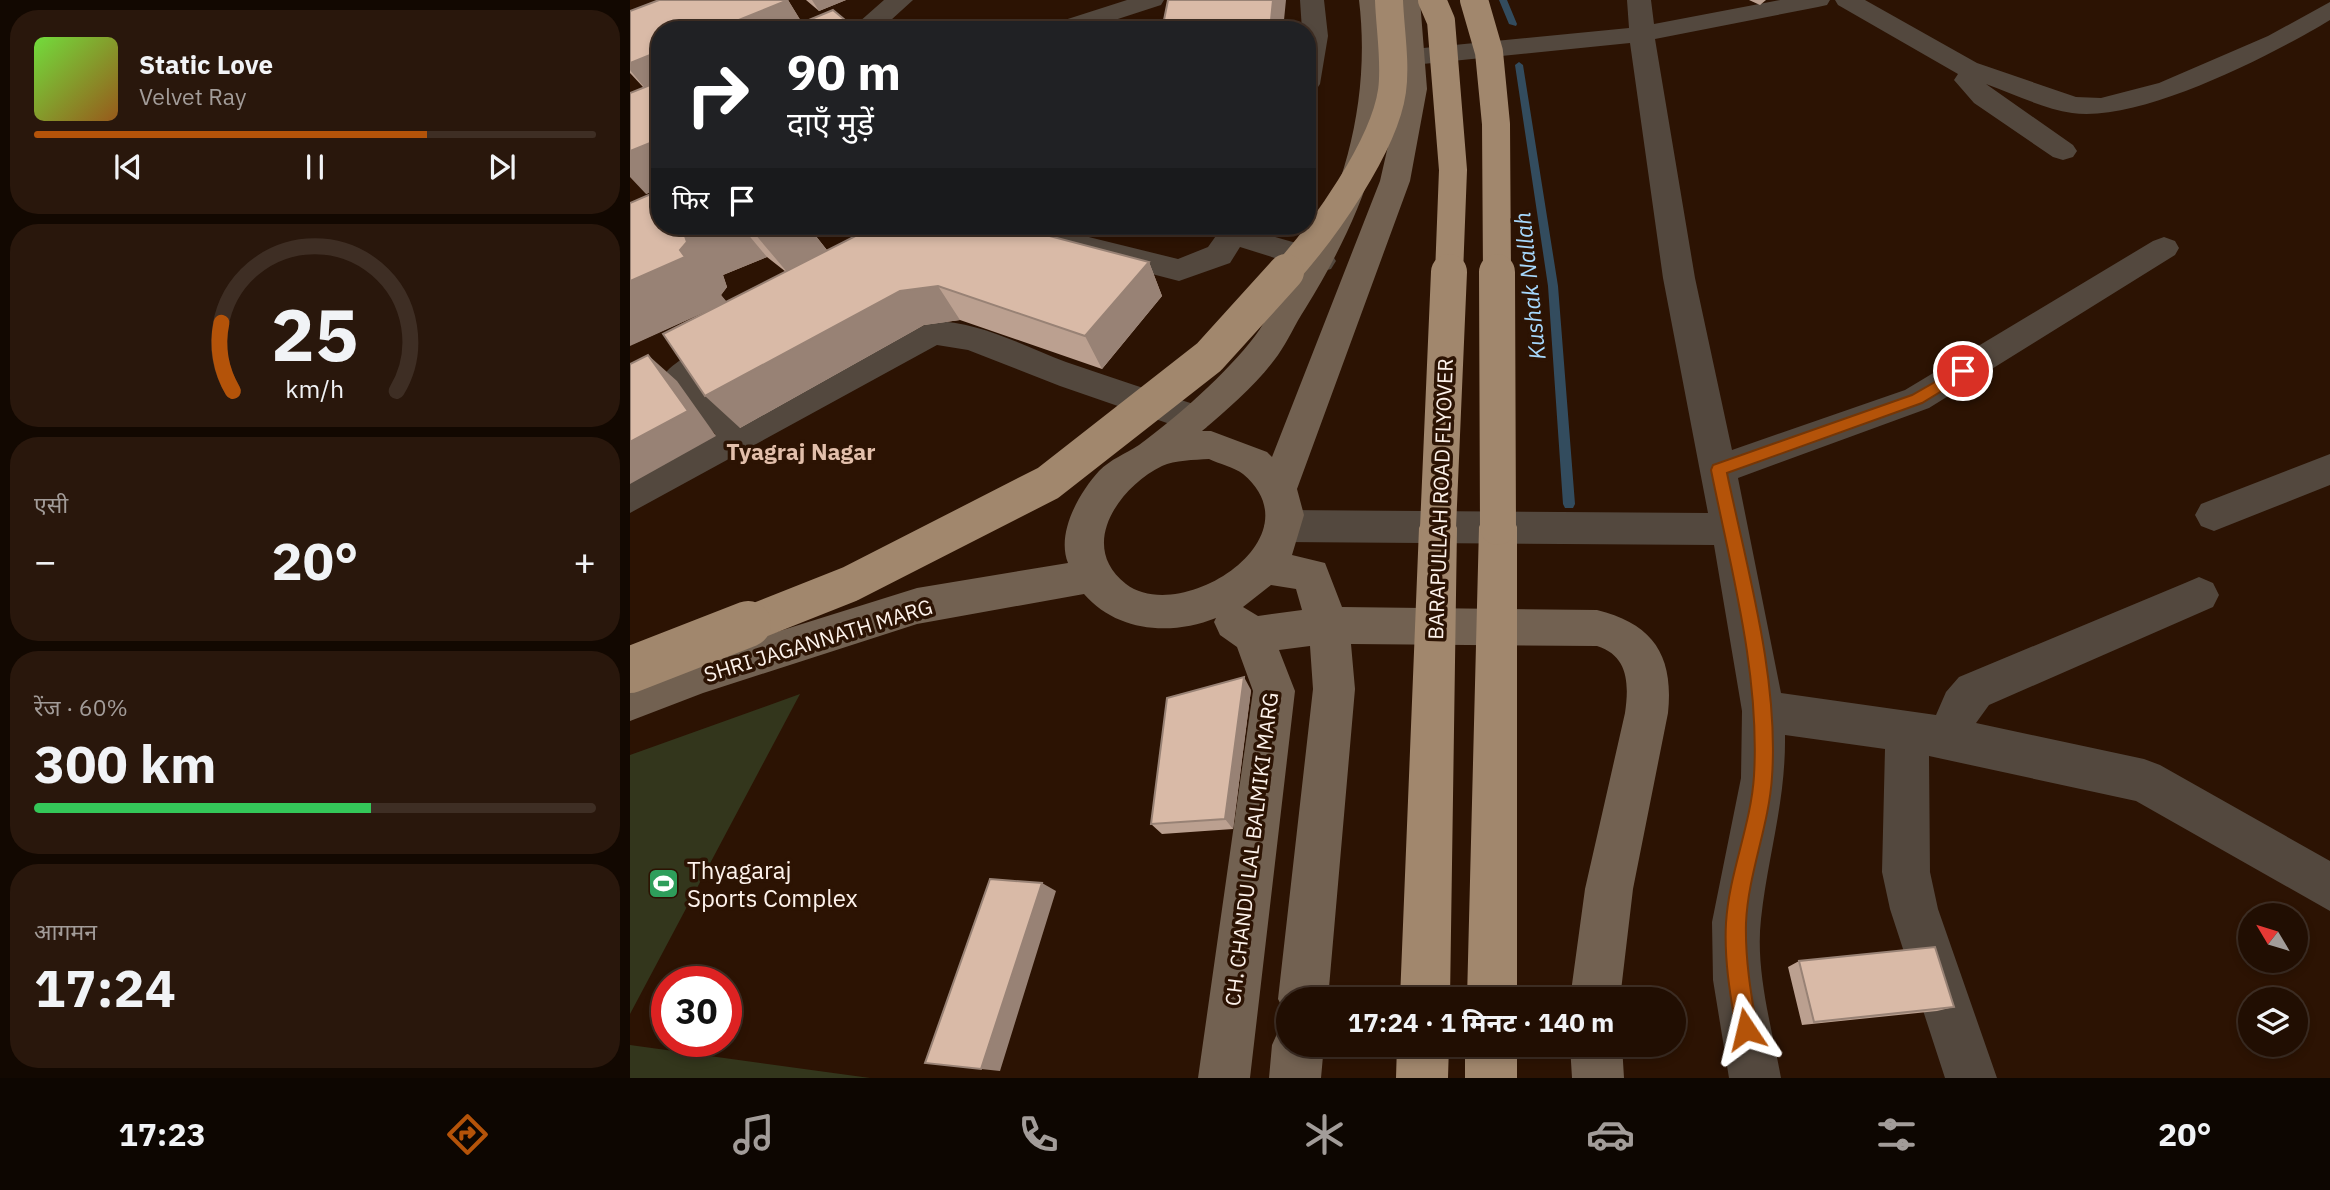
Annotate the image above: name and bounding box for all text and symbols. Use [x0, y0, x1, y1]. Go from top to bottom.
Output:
text: 90 m [787, 40, 901, 103]
text: Static Love [139, 47, 273, 81]
icon: right [672, 49, 763, 140]
text: Velvet Ray [139, 81, 246, 111]
text: दाएँ मुड़ें [787, 102, 874, 144]
icon: previous [109, 148, 147, 186]
icon: pause [296, 148, 334, 186]
icon: next [483, 148, 521, 186]
text: फिर [672, 182, 709, 216]
icon: arrive [723, 182, 761, 220]
water label: Kushak Nallah [1506, 211, 1552, 361]
text: 25 [271, 287, 359, 382]
pin [1933, 341, 1993, 401]
icon: arrive [1944, 352, 1982, 390]
street label: BARAPULLAH ROAD FLYOVER [1421, 358, 1459, 640]
text: km/h [286, 372, 344, 405]
district label: Tyagraj Nagar [726, 436, 876, 466]
text: एसी [34, 489, 68, 519]
text: 20° [272, 527, 358, 594]
text: − [34, 536, 57, 585]
text: + [573, 536, 596, 585]
street label: SHRI JAGANNATH MARG [700, 592, 936, 688]
street label: CH. CHANDU LAL BALMIKI MARG [1218, 691, 1284, 1007]
text: रेंज · 60% [34, 692, 128, 722]
text: 300 km [34, 730, 216, 797]
place label: Thyagaraj Sports Complex [687, 854, 858, 914]
sports icon: Thyagaraj Sports Complex [647, 867, 681, 901]
north arrow [2238, 903, 2308, 973]
map controls [2238, 903, 2308, 1057]
text: आगमन [34, 916, 97, 946]
text: 17:24 [34, 954, 176, 1021]
speed limit sign: 30 [651, 966, 742, 1057]
button: layers [2238, 987, 2308, 1057]
position arrow [1709, 992, 1783, 1066]
text: 17:24 · 1 मिनट · 140 m [1348, 1005, 1614, 1039]
icon: directions [443, 1110, 492, 1159]
icon: music [729, 1110, 778, 1159]
icon: phone [1014, 1110, 1063, 1159]
icon: climate [1300, 1110, 1349, 1159]
icon: car [1586, 1110, 1635, 1159]
icon: filters [1872, 1110, 1921, 1159]
text: 17:23 [118, 1113, 206, 1155]
text: 20° [2158, 1113, 2212, 1155]

